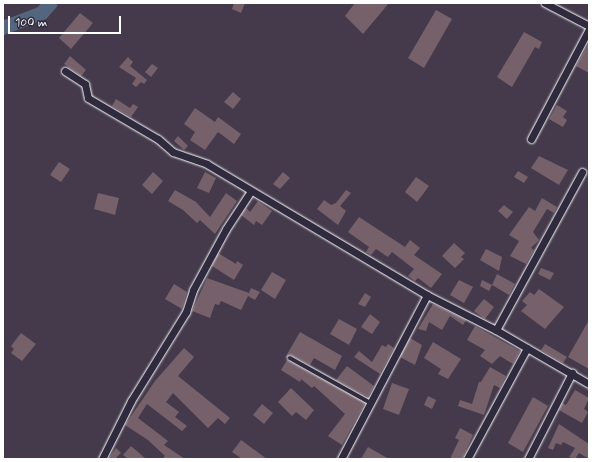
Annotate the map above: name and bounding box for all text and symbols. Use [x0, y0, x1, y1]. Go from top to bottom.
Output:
scale bar [10, 8, 123, 34]
text: 100 m [15, 15, 47, 31]

